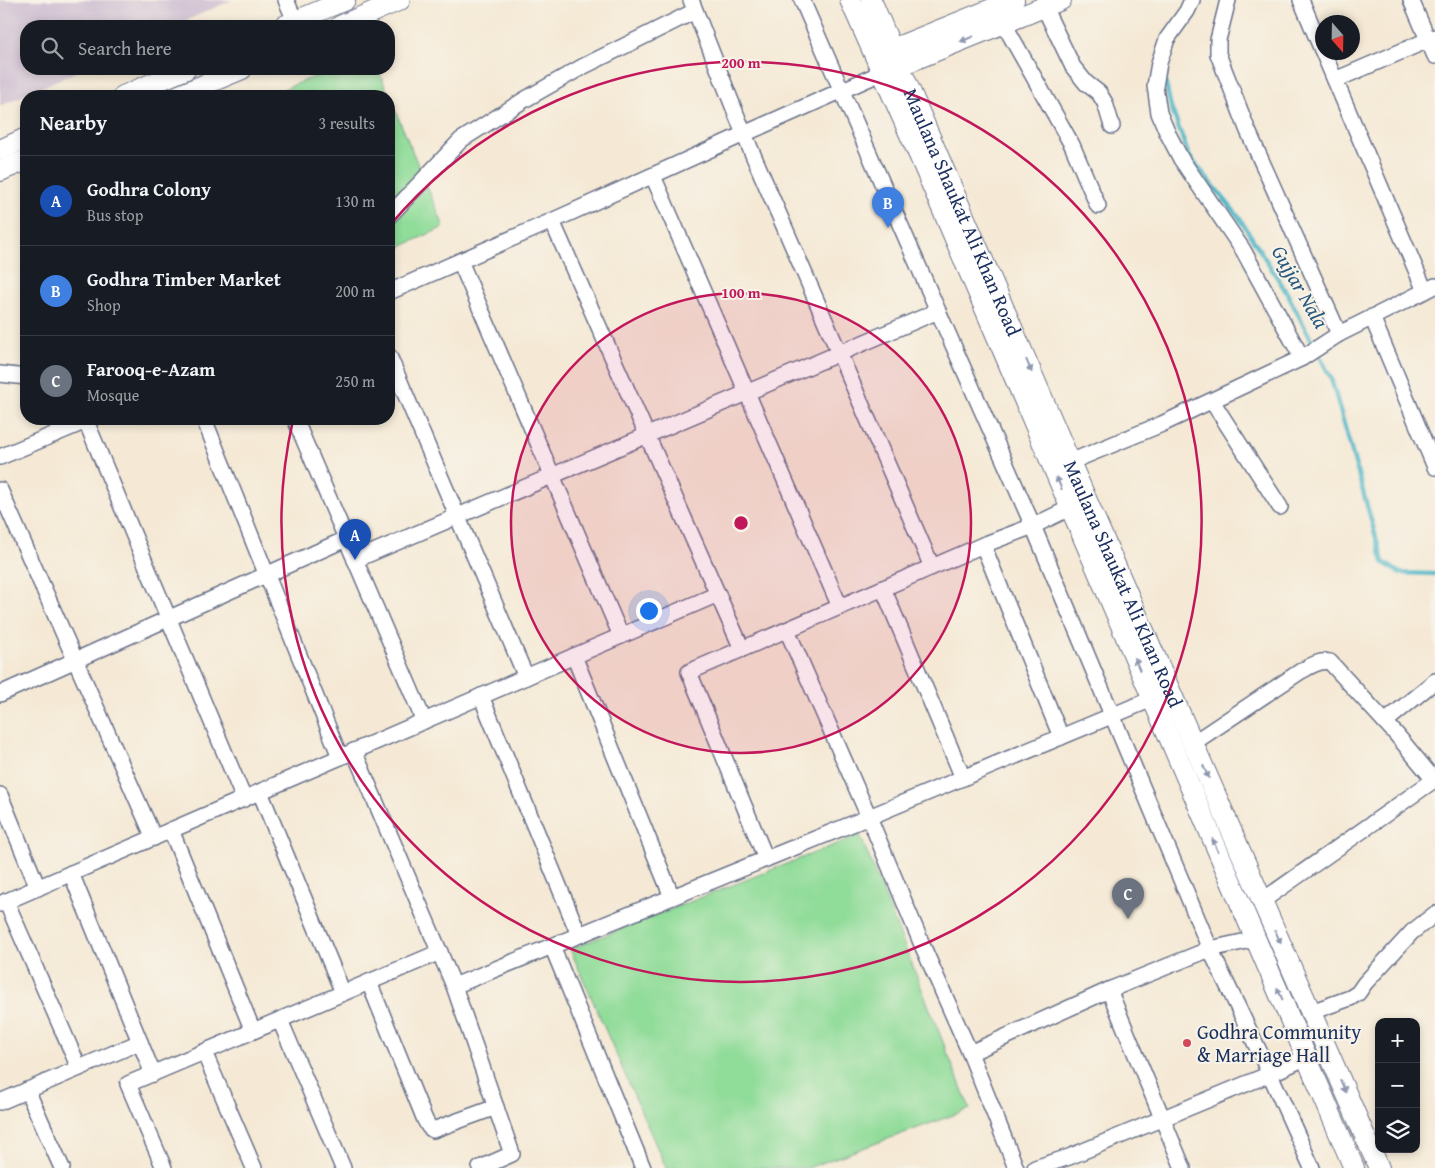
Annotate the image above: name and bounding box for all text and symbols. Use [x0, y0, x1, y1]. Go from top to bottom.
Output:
north arrow [1315, 15, 1360, 60]
search box [20, 20, 395, 75]
icon: search [38, 34, 66, 62]
text: Search here [78, 34, 172, 62]
one-way arrow [960, 36, 975, 43]
text: 200 m [721, 52, 761, 73]
street label: Maulana Shaukat Ali Khan Road [897, 84, 1029, 341]
text: Nearby [40, 107, 107, 138]
text: 3 results [318, 111, 375, 135]
text: Godhra Colony [87, 175, 211, 203]
pin: B [872, 187, 904, 228]
text: A [51, 189, 61, 213]
text: 130 m [335, 189, 375, 213]
text: Bus stop [87, 203, 143, 227]
water label: Gujjar Nala [1264, 239, 1337, 334]
text: Godhra Timber Market [87, 265, 281, 293]
text: B [51, 279, 61, 303]
text: 200 m [335, 279, 375, 303]
text: 100 m [721, 282, 761, 303]
text: Shop [87, 293, 121, 317]
text: Farooq-e-Azam [87, 355, 215, 383]
one-way arrow [1025, 359, 1033, 374]
text: C [51, 369, 61, 393]
text: 250 m [335, 369, 375, 393]
text: Mosque [87, 383, 139, 407]
street label: Maulana Shaukat Ali Khan Road [1057, 455, 1191, 712]
one-way arrow [1054, 475, 1062, 490]
centre of rings [732, 514, 750, 532]
pin: A [339, 519, 371, 560]
your location [636, 598, 662, 624]
one-way arrow [1132, 657, 1140, 671]
one-way arrow [1202, 765, 1210, 779]
one-way arrow [1211, 838, 1219, 852]
pin: C [1112, 878, 1144, 919]
one-way arrow [1274, 930, 1282, 944]
one-way arrow [1275, 987, 1283, 1001]
place label: Godhra Community & Marriage Hall [1197, 1017, 1361, 1069]
map controls [1375, 1018, 1420, 1153]
button: + [1375, 1018, 1420, 1063]
marker: Godhra Community & Marriage Hall [1181, 1037, 1193, 1049]
button: − [1375, 1063, 1420, 1108]
one-way arrow [1339, 1079, 1347, 1093]
button: layers [1375, 1108, 1420, 1153]

